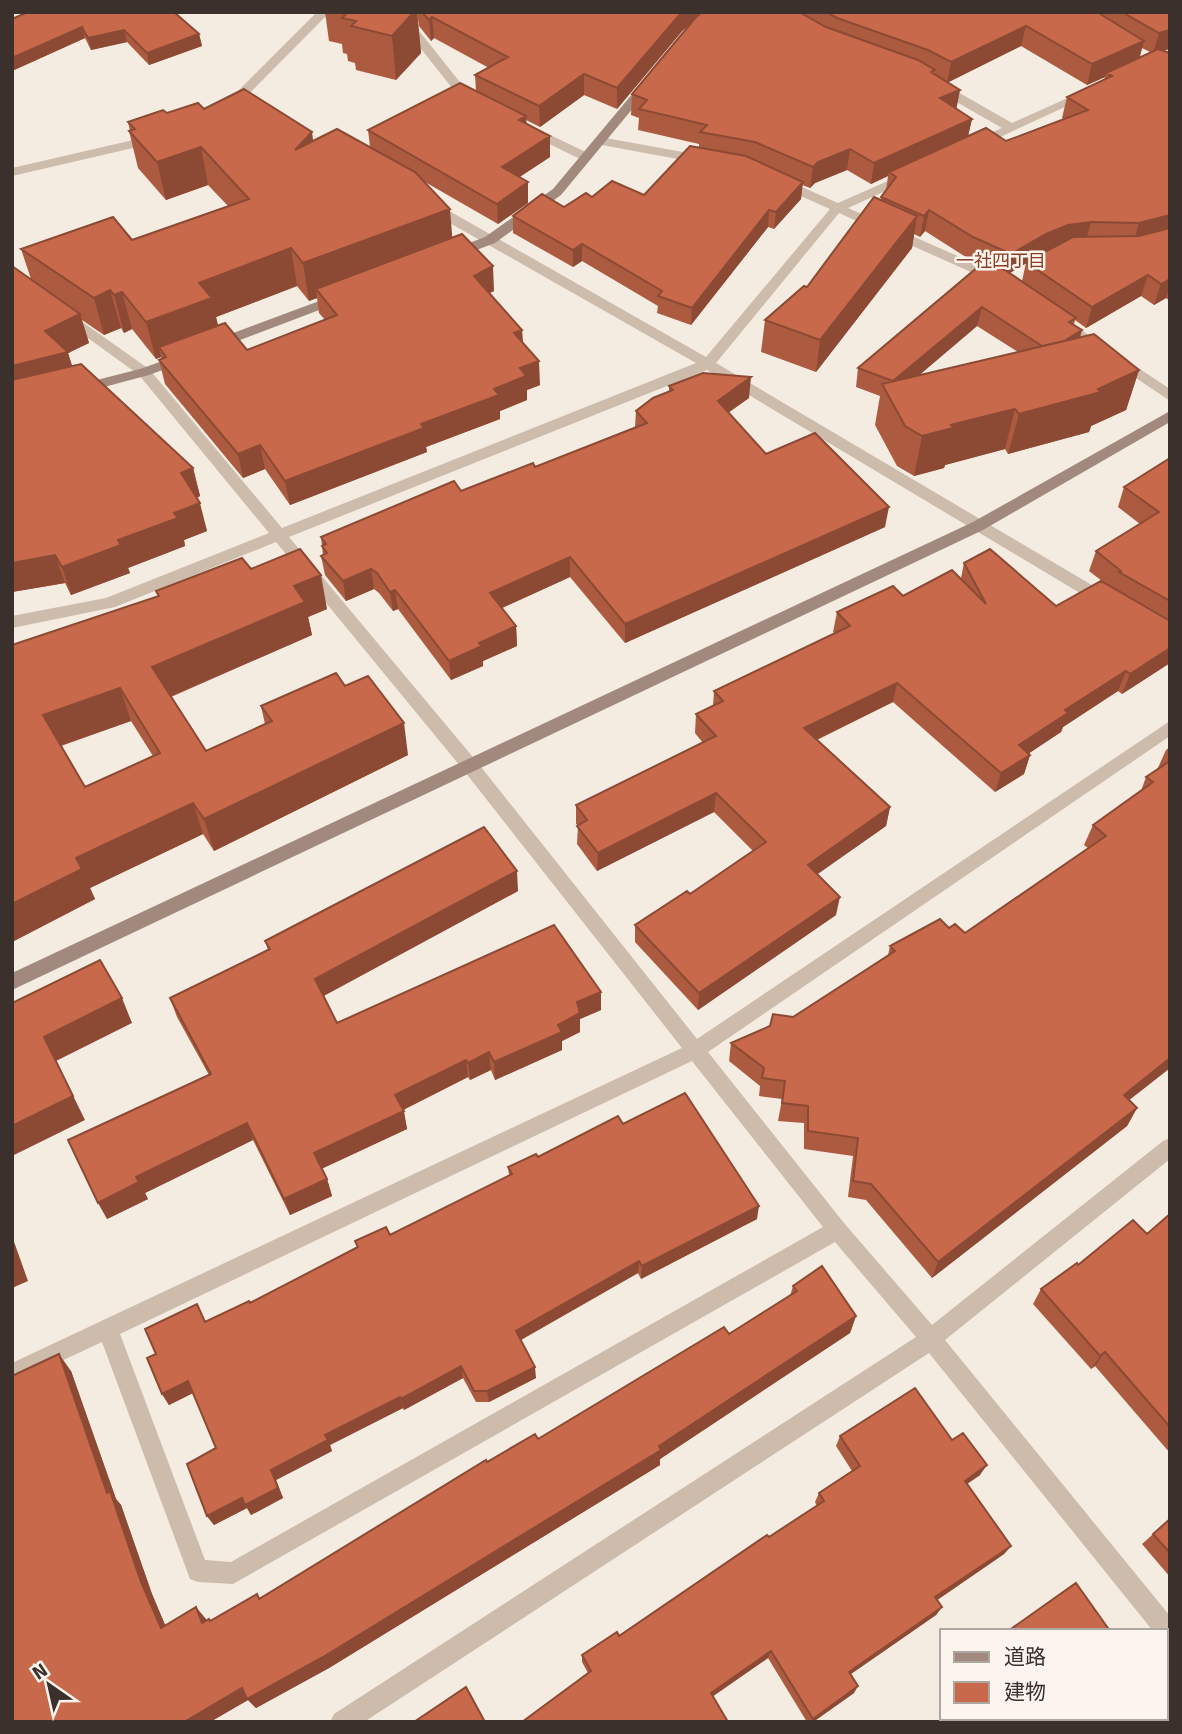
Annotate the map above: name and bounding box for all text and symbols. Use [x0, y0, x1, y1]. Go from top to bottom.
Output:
district label: 一社四丁目 [956, 250, 1046, 272]
legend [940, 1629, 1168, 1720]
text: 道路 [1004, 1644, 1046, 1670]
north arrow [14, 1650, 84, 1720]
text: N [28, 1658, 52, 1685]
text: 建物 [1004, 1679, 1046, 1705]

